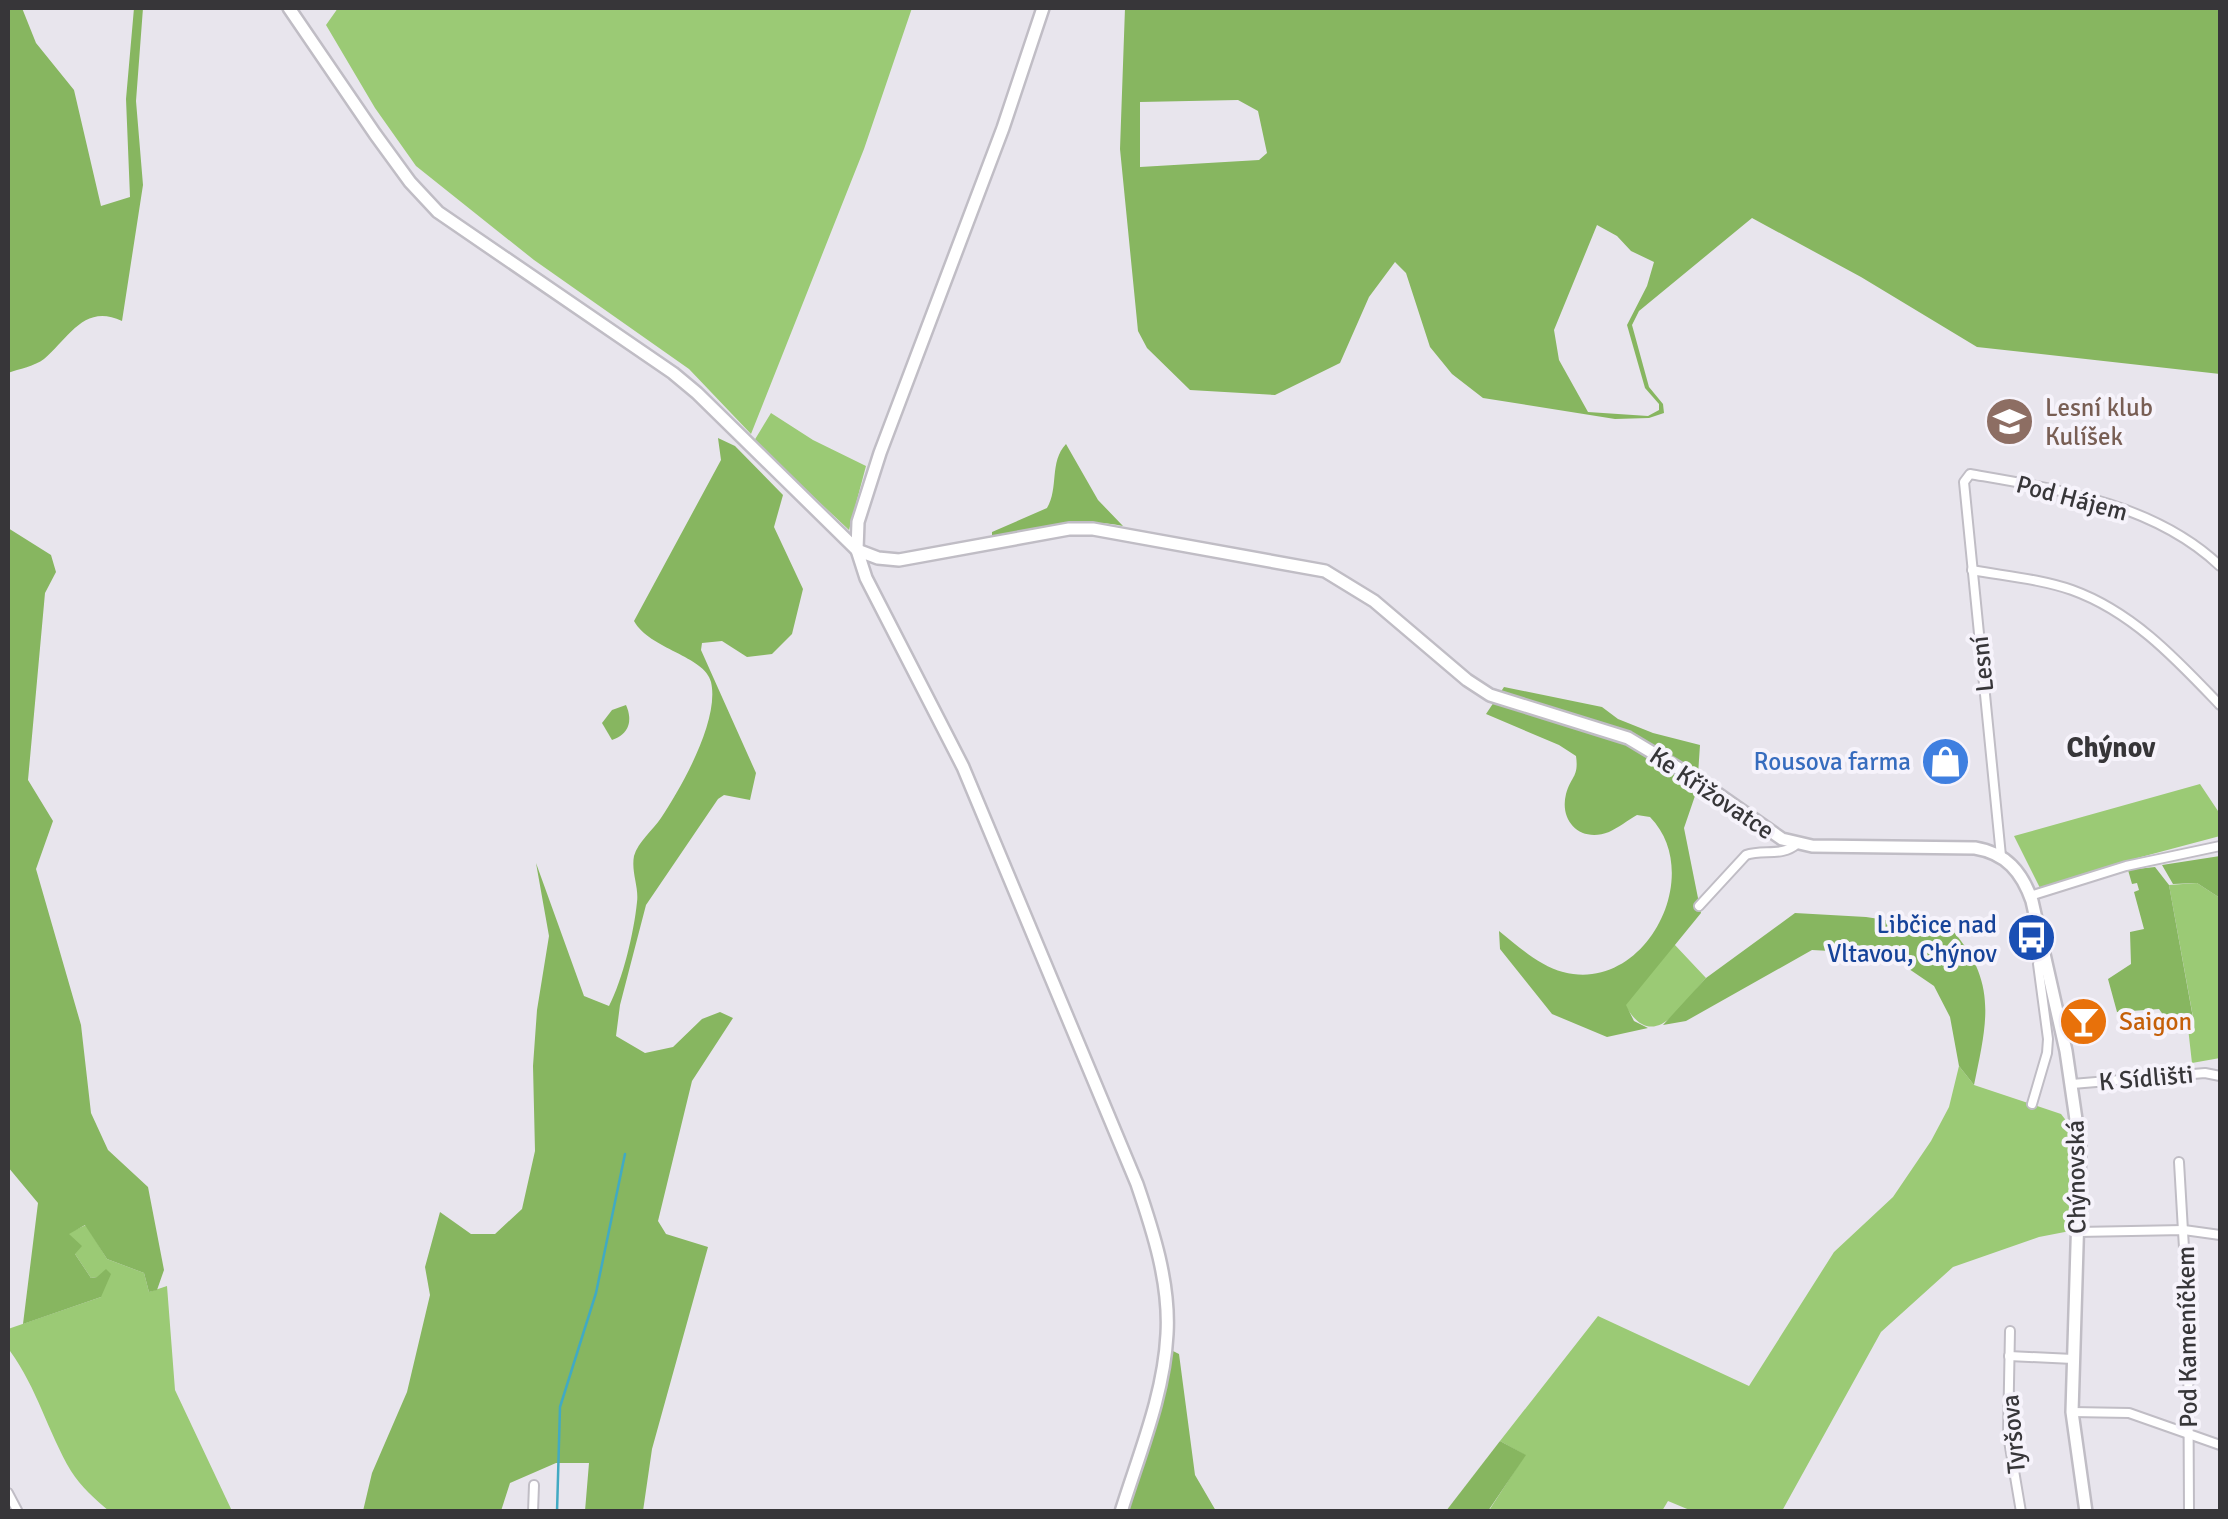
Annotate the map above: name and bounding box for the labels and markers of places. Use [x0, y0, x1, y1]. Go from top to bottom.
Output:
place label: Lesní klub Kulíšek [2045, 392, 2153, 452]
school or university icon: Lesní klub Kulíšek [1984, 395, 2036, 447]
shop icon: Rousova farma [1920, 735, 1972, 787]
place label: Rousova farma [1754, 746, 1911, 777]
place label: Libčice nad Vltavou, Chýnov [1827, 909, 1998, 969]
bus stop icon: Libčice nad Vltavou, Chýnov [2006, 912, 2058, 964]
bar icon: Saigon [2058, 995, 2110, 1047]
place label: Saigon [2119, 1006, 2192, 1037]

